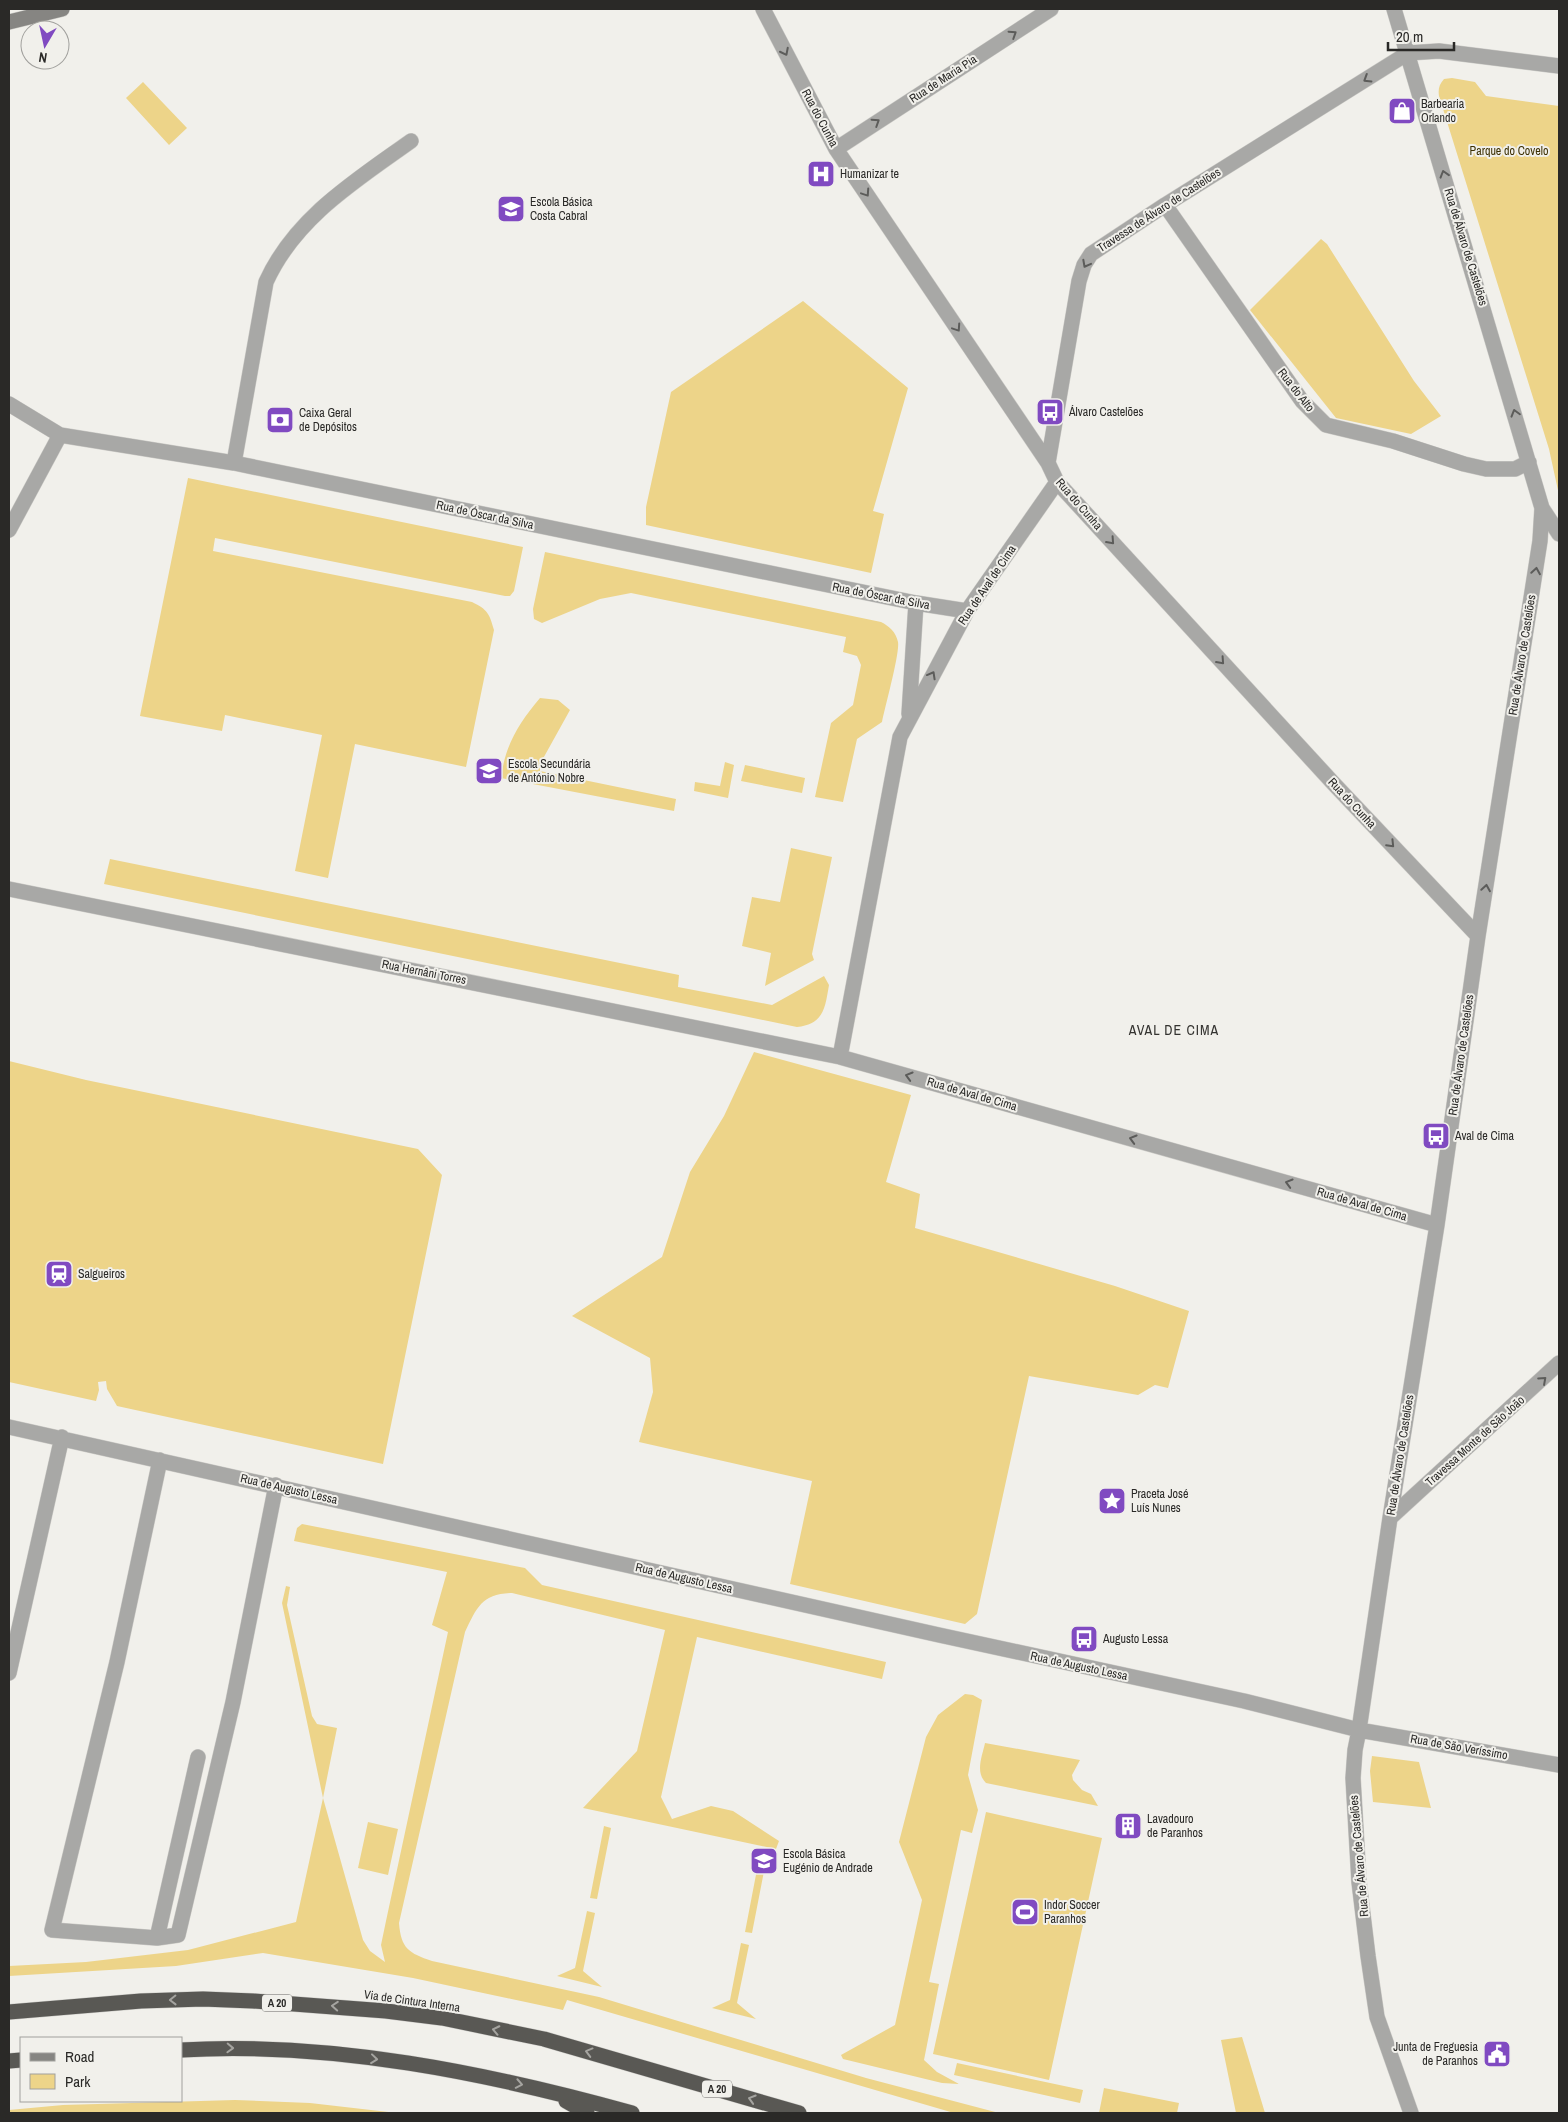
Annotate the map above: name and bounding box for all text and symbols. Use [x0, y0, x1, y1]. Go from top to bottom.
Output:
north arrow [20, 20, 70, 70]
scale bar [1388, 20, 1454, 52]
text: 20 m [1396, 26, 1423, 47]
one-way arrow [1007, 30, 1016, 40]
one-way arrow [779, 47, 789, 56]
text: N [37, 48, 48, 67]
street label: Rua de Maria Pia [906, 51, 980, 107]
one-way arrow [1363, 72, 1372, 82]
street label: Rua do Cunha [798, 86, 842, 150]
shop icon: Barbearia Orlando [1387, 96, 1417, 126]
place label: Barbearia Orlando [1421, 96, 1465, 126]
one-way arrow [871, 119, 880, 129]
park label: Parque do Covelo [1470, 143, 1548, 159]
hospital icon: Humanizar te [806, 159, 836, 189]
street label: Travessa de Álvaro de Castelões [1094, 164, 1224, 256]
place label: Humanizar te [840, 166, 899, 182]
one-way arrow [1439, 170, 1449, 178]
street label: Rua de Álvaro de Castelões [1441, 186, 1492, 308]
one-way arrow [859, 188, 869, 197]
school or university icon: Escola Básica Costa Cabral [496, 194, 526, 224]
place label: Escola Básica Costa Cabral [530, 194, 593, 224]
one-way arrow [1082, 258, 1092, 267]
one-way arrow [951, 322, 960, 331]
street label: Rua do Alto [1274, 365, 1318, 415]
bus stop icon: Álvaro Castelões [1035, 397, 1065, 427]
place label: Álvaro Castelões [1068, 404, 1143, 420]
bank icon: Caixa Geral de Depósitos [265, 405, 295, 435]
place label: Caixa Geral de Depósitos [299, 405, 357, 435]
one-way arrow [1511, 410, 1521, 418]
street label: Rua do Cunha [1052, 475, 1106, 534]
street label: Rua de Óscar da Silva [435, 497, 536, 533]
one-way arrow [1106, 535, 1115, 544]
street label: Rua de Aval de Cima [954, 542, 1020, 628]
one-way arrow [1530, 567, 1540, 576]
street label: Rua de Óscar da Silva [831, 579, 932, 613]
street label: Rua de Álvaro de Castelões [1505, 593, 1539, 716]
one-way arrow [1215, 655, 1224, 664]
one-way arrow [926, 672, 936, 681]
school or university icon: Escola Secundária de António Nobre [474, 756, 504, 786]
place label: Escola Secundária de António Nobre [508, 756, 591, 786]
street label: Rua do Cunha [1325, 774, 1380, 832]
one-way arrow [1385, 838, 1394, 847]
one-way arrow [1480, 883, 1491, 891]
street label: Rua Hernâni Torres [380, 956, 468, 988]
street label: Rua de Álvaro de Castelões [1445, 993, 1477, 1117]
district label: AVAL DE CIMA [1128, 1021, 1219, 1039]
one-way arrow [905, 1072, 913, 1082]
street label: Rua de Aval de Cima [925, 1074, 1019, 1115]
bus stop icon: Aval de Cima [1421, 1121, 1451, 1151]
place label: Aval de Cima [1454, 1128, 1514, 1144]
one-way arrow [1129, 1135, 1137, 1145]
one-way arrow [1286, 1179, 1294, 1189]
street label: Rua de Aval de Cima [1315, 1184, 1409, 1225]
station icon: Salgueiros [44, 1259, 74, 1289]
place label: Salgueiros [78, 1266, 125, 1282]
one-way arrow [1537, 1376, 1546, 1385]
street label: Travessa Monte de São João [1422, 1392, 1528, 1490]
street label: Rua de Álvaro de Castelões [1383, 1393, 1417, 1516]
street label: Rua de Augusto Lessa [239, 1470, 340, 1508]
place icon: Praceta José Luís Nunes [1097, 1486, 1127, 1516]
place label: Praceta José Luís Nunes [1131, 1486, 1188, 1516]
street label: Rua de Augusto Lessa [634, 1559, 735, 1597]
bus stop icon: Augusto Lessa [1069, 1624, 1099, 1654]
place label: Augusto Lessa [1102, 1631, 1169, 1647]
street label: Rua de Augusto Lessa [1029, 1648, 1130, 1684]
street label: Rua de São Veríssimo [1409, 1731, 1509, 1763]
street label: Rua de Álvaro de Castelões [1346, 1794, 1372, 1917]
building icon: Lavadouro de Paranhos [1113, 1811, 1143, 1841]
place label: Lavadouro de Paranhos [1147, 1811, 1203, 1841]
school or university icon: Escola Básica Eugénio de Andrade [749, 1846, 779, 1876]
place label: Escola Básica Eugénio de Andrade [783, 1846, 873, 1876]
sports icon: Indor Soccer Paranhos [1010, 1897, 1040, 1927]
place label: Indor Soccer Paranhos [1044, 1897, 1101, 1927]
street label: Via de Cintura Interna [363, 1986, 461, 2016]
one-way arrow [169, 1995, 176, 2005]
road number: A 20 [262, 1995, 292, 2012]
one-way arrow [331, 2001, 339, 2012]
one-way arrow [491, 2025, 500, 2035]
legend [20, 2037, 182, 2102]
place label: Junta de Freguesia de Paranhos [1393, 2039, 1479, 2069]
public building icon: Junta de Freguesia de Paranhos [1482, 2039, 1512, 2069]
one-way arrow [226, 2043, 234, 2054]
text: Road [65, 2046, 94, 2067]
one-way arrow [585, 2047, 594, 2058]
one-way arrow [370, 2053, 378, 2064]
text: Park [65, 2071, 91, 2092]
one-way arrow [515, 2079, 524, 2089]
road number: A 20 [702, 2080, 732, 2098]
one-way arrow [749, 2095, 757, 2105]

